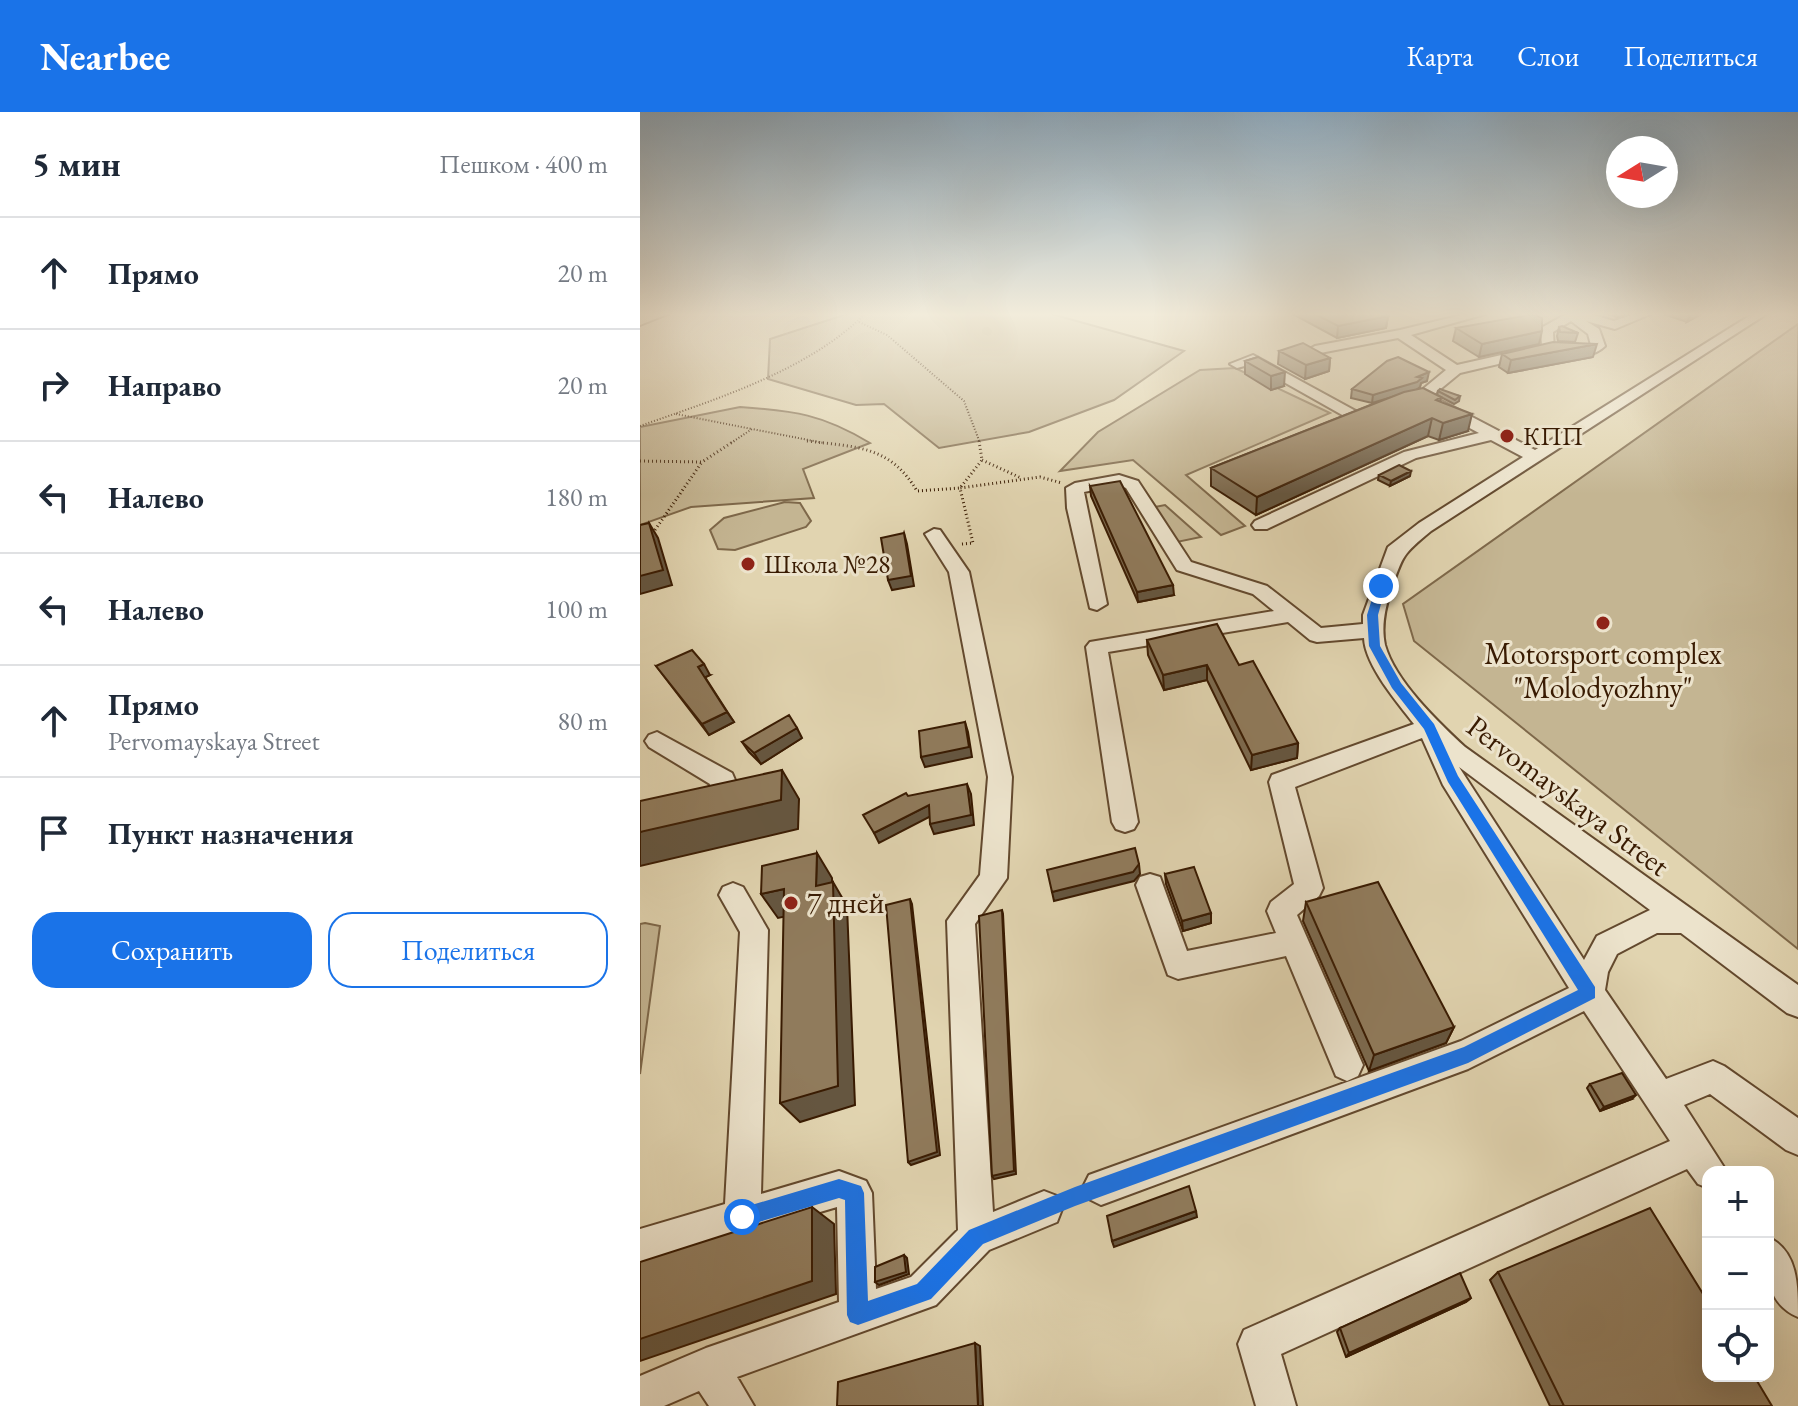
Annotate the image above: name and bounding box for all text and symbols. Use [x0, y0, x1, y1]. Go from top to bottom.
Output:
text: Nearbee [40, 32, 170, 81]
text: Карта [1406, 38, 1473, 74]
text: Слои [1517, 38, 1579, 74]
text: Поделиться [1623, 38, 1758, 74]
north arrow [1606, 136, 1678, 208]
text: 5 мин [32, 142, 121, 186]
text: Пешком · 400 m [439, 147, 608, 181]
icon: ahead [32, 251, 76, 295]
text: Прямо [108, 254, 199, 293]
text: 20 m [558, 256, 608, 290]
icon: right [32, 363, 76, 407]
text: Направо [108, 366, 221, 405]
text: 20 m [558, 368, 608, 402]
place label: КПП [1523, 419, 1583, 453]
marker: КПП [1498, 427, 1516, 445]
icon: left [32, 475, 76, 519]
text: Налево [108, 478, 204, 517]
text: 180 m [545, 480, 608, 514]
place label: Школа №28 [764, 547, 891, 581]
marker: Школа №28 [739, 555, 757, 573]
route end [1363, 568, 1399, 604]
icon: left [32, 587, 76, 631]
text: Налево [108, 590, 204, 629]
text: 100 m [545, 592, 608, 626]
marker: Motorsport complex "Molodyozhny" [1594, 614, 1612, 632]
place label: Motorsport complex "Molodyozhny" [1484, 634, 1722, 707]
text: Прямо [108, 685, 199, 724]
icon: ahead [32, 699, 76, 743]
text: 80 m [558, 704, 608, 738]
street label: Pervomayskaya Street [1459, 707, 1678, 885]
text: Pervomayskaya Street [108, 724, 320, 758]
icon: arrive [32, 811, 76, 855]
text: Пункт назначения [108, 814, 354, 853]
place label: 7 дней [807, 883, 884, 922]
marker: 7 дней [782, 894, 800, 912]
button: Сохранить [32, 912, 312, 988]
button: Поделиться [328, 912, 608, 988]
map controls [1702, 1166, 1774, 1382]
button: + [1702, 1166, 1774, 1238]
route start [724, 1199, 760, 1235]
button: − [1702, 1238, 1774, 1310]
button: locate [1702, 1310, 1774, 1382]

